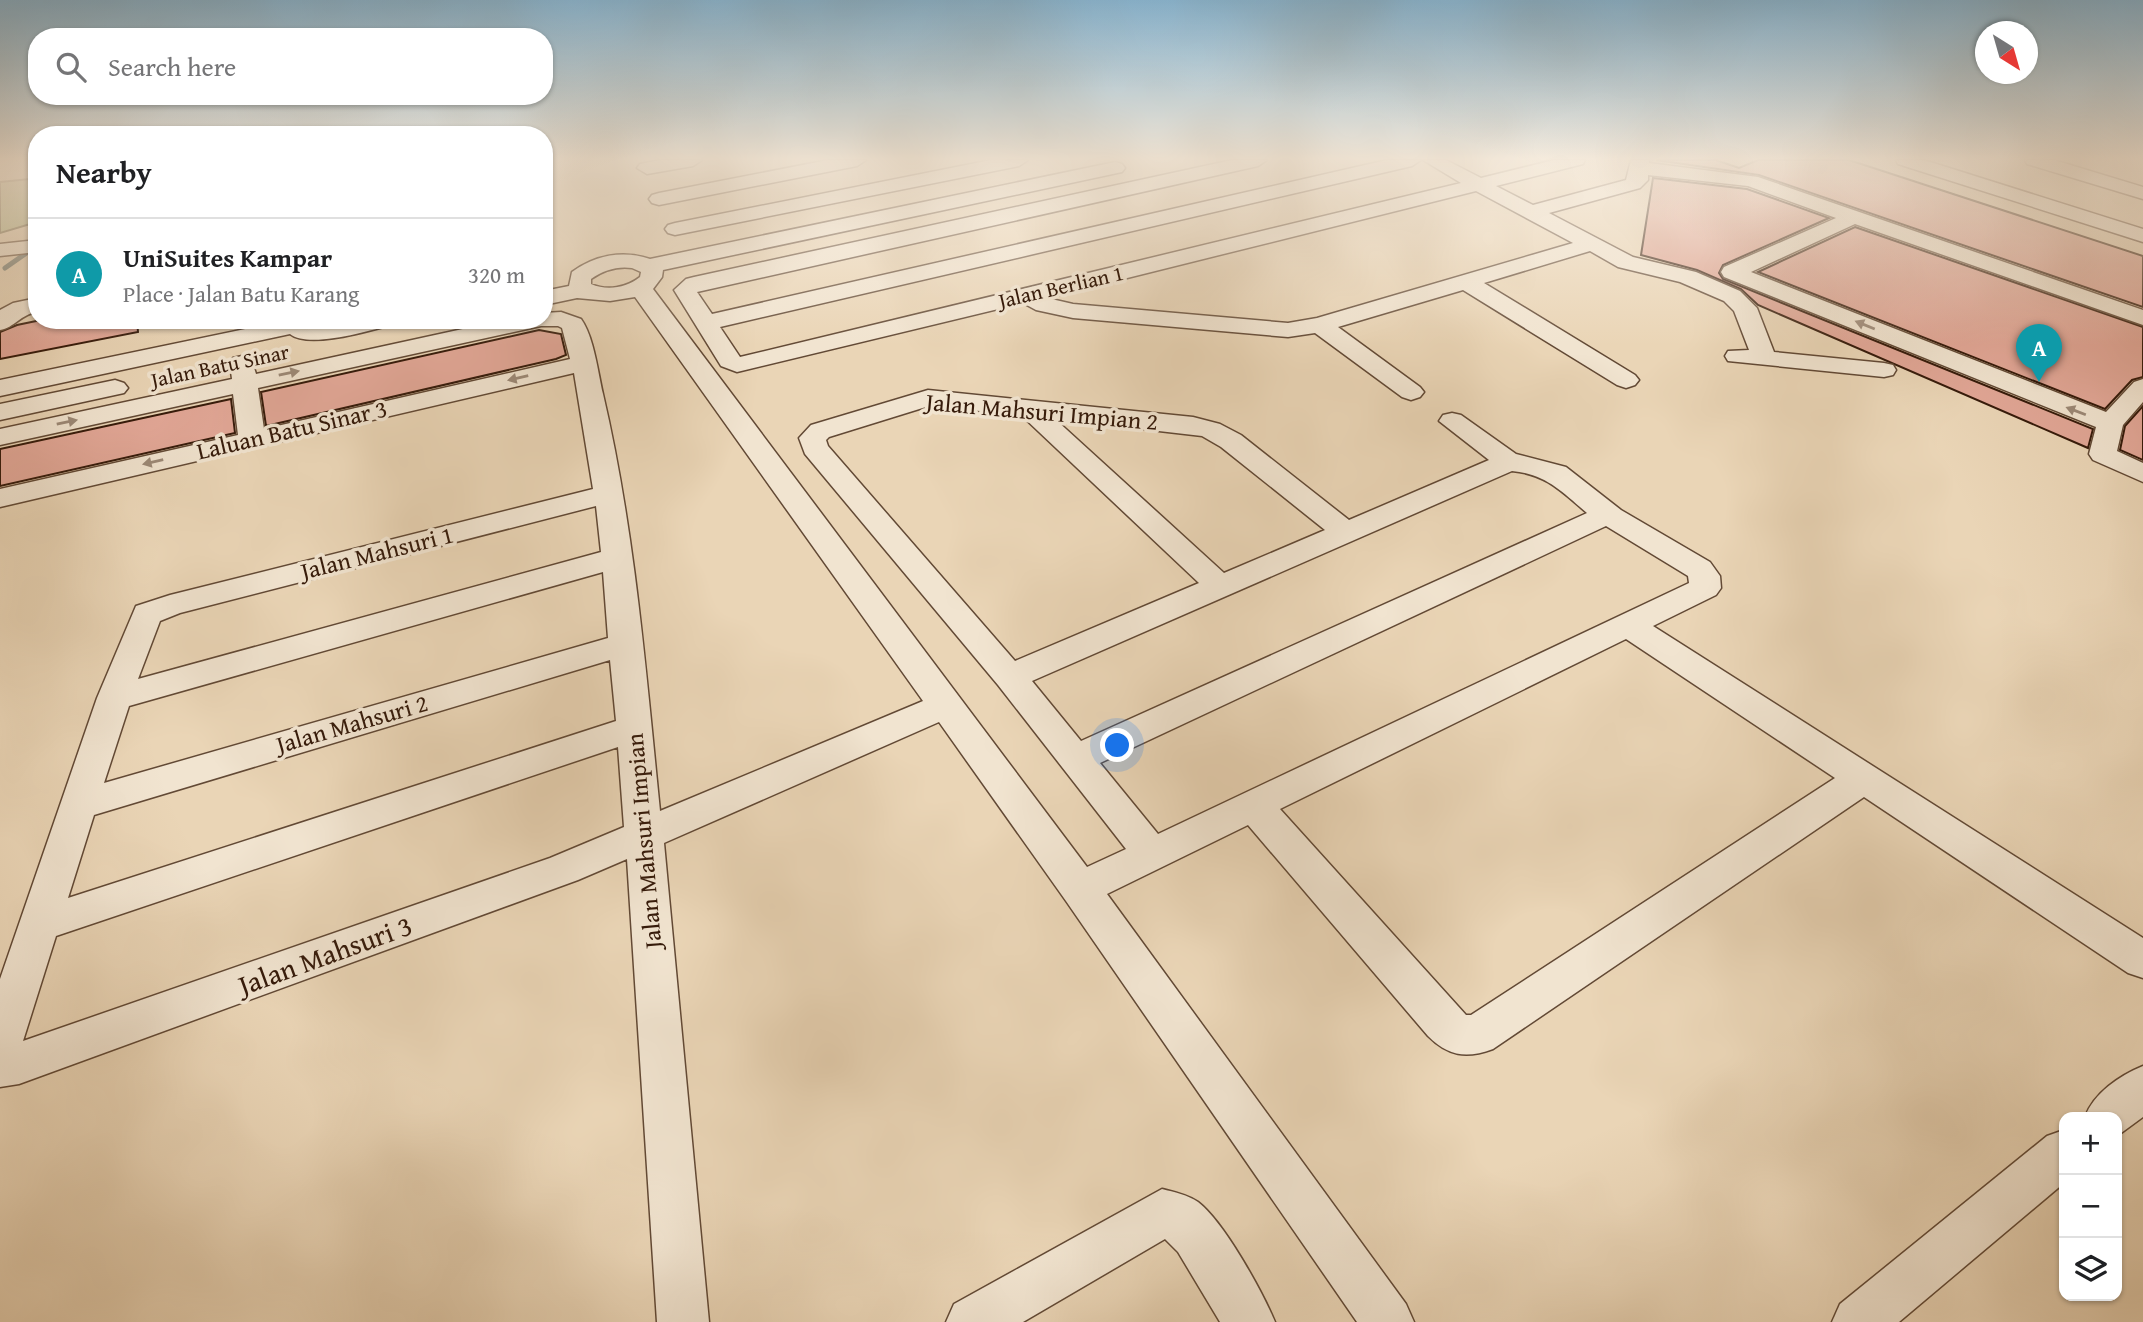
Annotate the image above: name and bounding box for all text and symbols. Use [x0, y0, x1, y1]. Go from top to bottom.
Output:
north arrow [1975, 21, 2038, 84]
search box [28, 28, 553, 105]
text: Search here [108, 47, 236, 86]
icon: search [52, 48, 90, 86]
text: Nearby [56, 150, 152, 194]
text: UniSuites Kampar [123, 238, 332, 277]
street label: Jalan Berlian 1 [992, 257, 1126, 317]
text: A [72, 258, 86, 291]
text: 320 m [468, 258, 525, 291]
text: Place · Jalan Batu Karang [123, 277, 360, 310]
one-way arrow [1854, 320, 1875, 331]
pin: A [2016, 324, 2062, 382]
street label: Jalan Batu Sinar [145, 336, 292, 396]
one-way arrow [278, 368, 300, 379]
one-way arrow [507, 373, 529, 384]
street label: Jalan Mahsuri Impian 2 [921, 384, 1160, 439]
street label: Laluan Batu Sinar 3 [193, 391, 391, 468]
one-way arrow [2065, 405, 2086, 416]
one-way arrow [56, 416, 78, 427]
one-way arrow [142, 457, 164, 468]
street label: Jalan Mahsuri 1 [294, 517, 457, 589]
street label: Jalan Mahsuri 2 [269, 685, 432, 763]
your location [1100, 728, 1134, 762]
street label: Jalan Mahsuri Impian [617, 731, 671, 953]
street label: Jalan Mahsuri 3 [229, 904, 417, 1006]
map controls [2059, 1112, 2122, 1301]
button: + [2059, 1112, 2122, 1175]
button: − [2059, 1175, 2122, 1238]
button: layers [2059, 1238, 2122, 1301]

